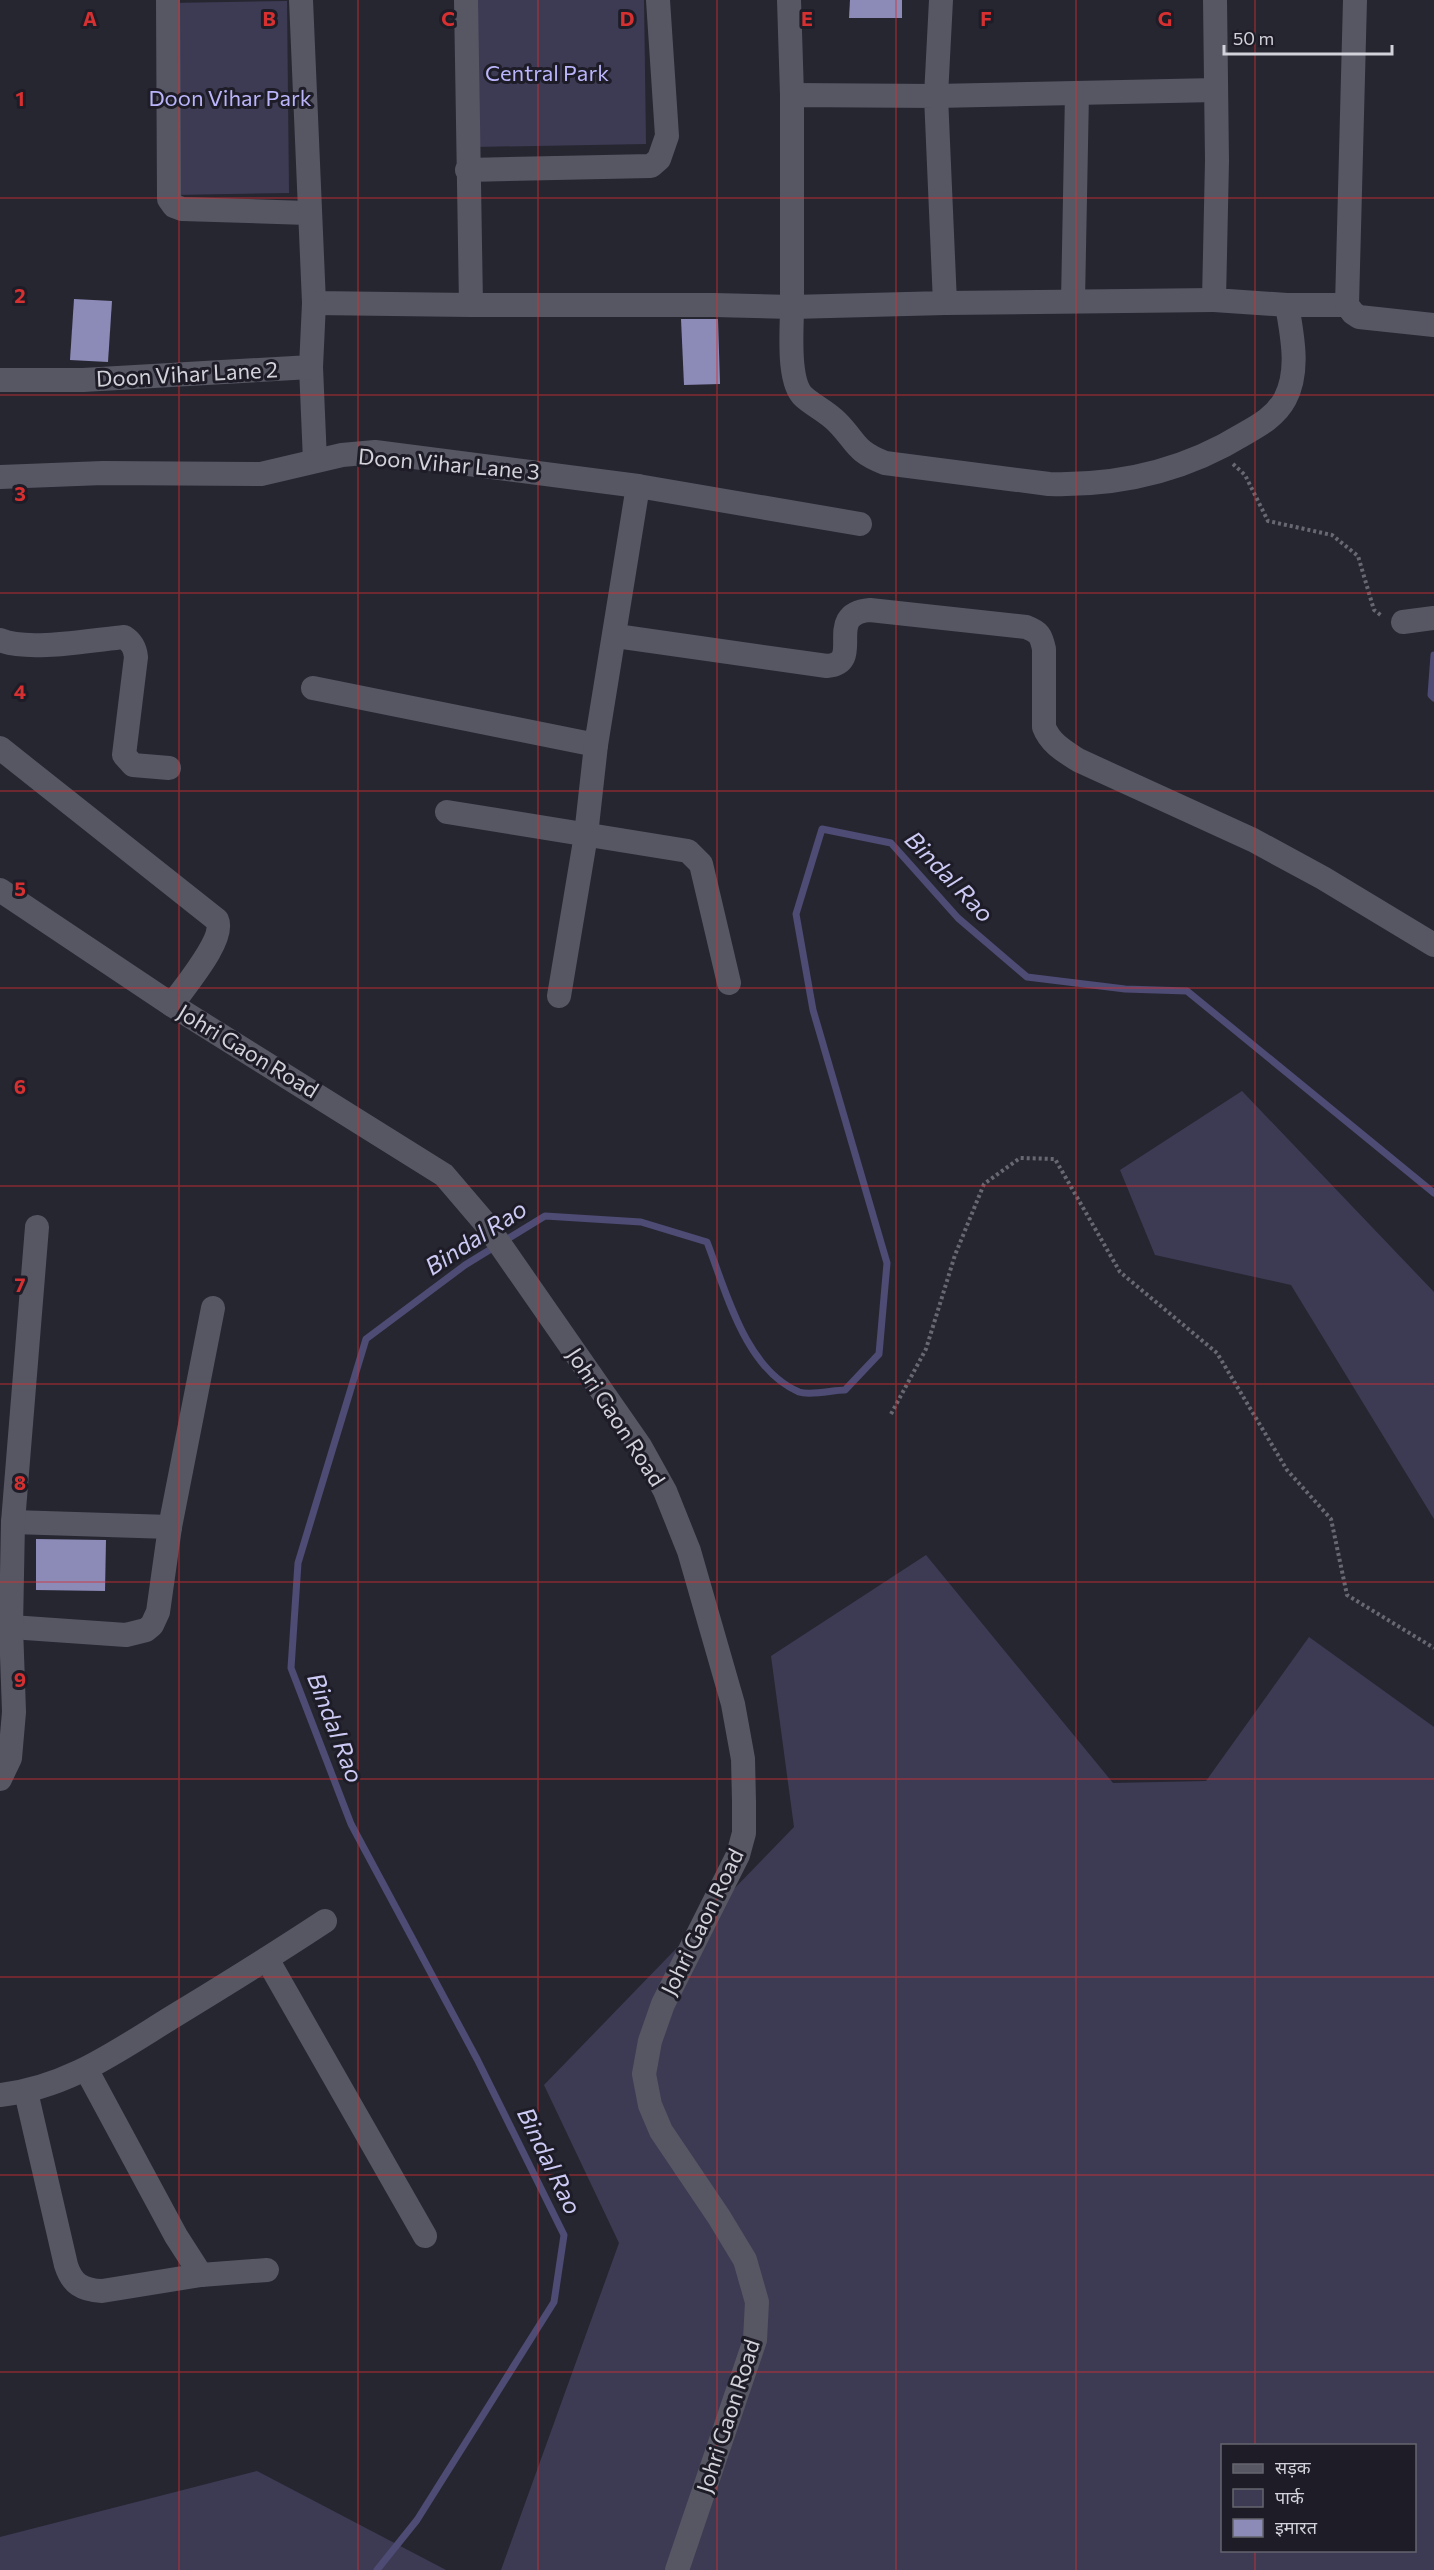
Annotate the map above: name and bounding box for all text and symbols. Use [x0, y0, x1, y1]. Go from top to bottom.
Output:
text: A [83, 6, 97, 30]
text: B [262, 6, 276, 30]
text: C [441, 6, 455, 30]
text: D [620, 6, 634, 30]
text: E [801, 6, 813, 30]
text: F [980, 6, 992, 30]
text: G [1158, 6, 1172, 30]
scale bar [1224, 18, 1392, 56]
text: 50 m [1233, 27, 1274, 49]
park label: Central Park [485, 59, 609, 86]
park label: Doon Vihar Park [148, 84, 312, 111]
text: 1 [15, 86, 25, 110]
text: 2 [14, 283, 26, 307]
street label: Doon Vihar Lane 2 [95, 355, 279, 392]
street label: Doon Vihar Lane 3 [357, 442, 541, 485]
text: 3 [14, 481, 26, 505]
text: 4 [14, 679, 26, 703]
water label: Bindal Rao [900, 824, 1001, 928]
text: 5 [14, 876, 26, 900]
street label: Johri Gaon Road [173, 998, 324, 1103]
text: 6 [14, 1074, 26, 1098]
water label: Bindal Rao [419, 1193, 531, 1280]
text: 7 [15, 1272, 26, 1296]
street label: Johri Gaon Road [562, 1342, 671, 1491]
text: 8 [14, 1470, 26, 1494]
text: 9 [14, 1667, 26, 1691]
water label: Bindal Rao [302, 1668, 371, 1787]
street label: Johri Gaon Road [654, 1844, 749, 2000]
water label: Bindal Rao [512, 2102, 589, 2219]
street label: Johri Gaon Road [690, 2336, 765, 2496]
legend [1221, 2444, 1416, 2552]
text: सड़क [1275, 2456, 1312, 2478]
text: पार्क [1275, 2486, 1305, 2508]
text: इमारत [1275, 2516, 1318, 2538]

